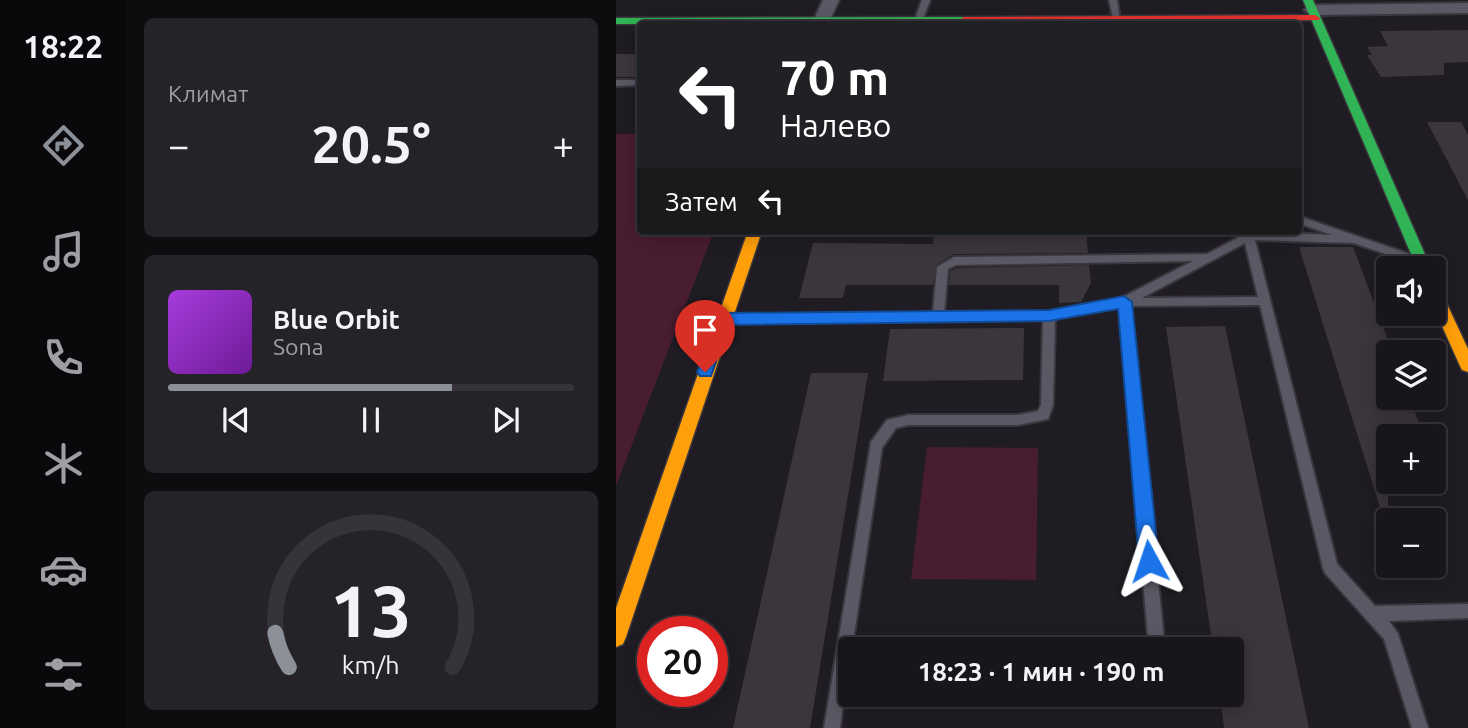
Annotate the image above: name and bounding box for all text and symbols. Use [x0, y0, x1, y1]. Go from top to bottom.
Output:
text: 18:22 [23, 28, 103, 64]
icon: left [665, 49, 756, 140]
text: 70 m [780, 49, 889, 104]
text: Климат [168, 81, 248, 106]
text: Налево [780, 107, 892, 143]
text: 20.5° [311, 115, 431, 173]
icon: directions [39, 121, 88, 170]
text: − [168, 124, 189, 166]
text: + [553, 124, 574, 166]
icon: left [752, 182, 790, 220]
text: Затем [665, 187, 738, 216]
icon: music [39, 227, 88, 276]
map controls [1376, 256, 1446, 578]
button: sound [1376, 256, 1446, 326]
pin [675, 300, 735, 372]
text: Blue Orbit [273, 305, 400, 334]
icon: arrive [686, 311, 724, 349]
icon: phone [39, 333, 88, 382]
text: Sona [273, 334, 323, 359]
button: layers [1376, 340, 1446, 410]
icon: previous [217, 401, 255, 439]
icon: pause [352, 401, 390, 439]
icon: next [487, 401, 525, 439]
button: + [1376, 424, 1446, 494]
icon: climate [39, 439, 88, 488]
button: − [1376, 508, 1446, 578]
position arrow [1112, 524, 1186, 598]
icon: car [39, 545, 88, 594]
text: 13 [330, 569, 412, 651]
speed limit sign: 20 [637, 616, 728, 707]
icon: filters [39, 650, 88, 699]
text: km/h [342, 650, 400, 678]
text: 18:23 · 1 мин · 190 m [918, 657, 1164, 686]

